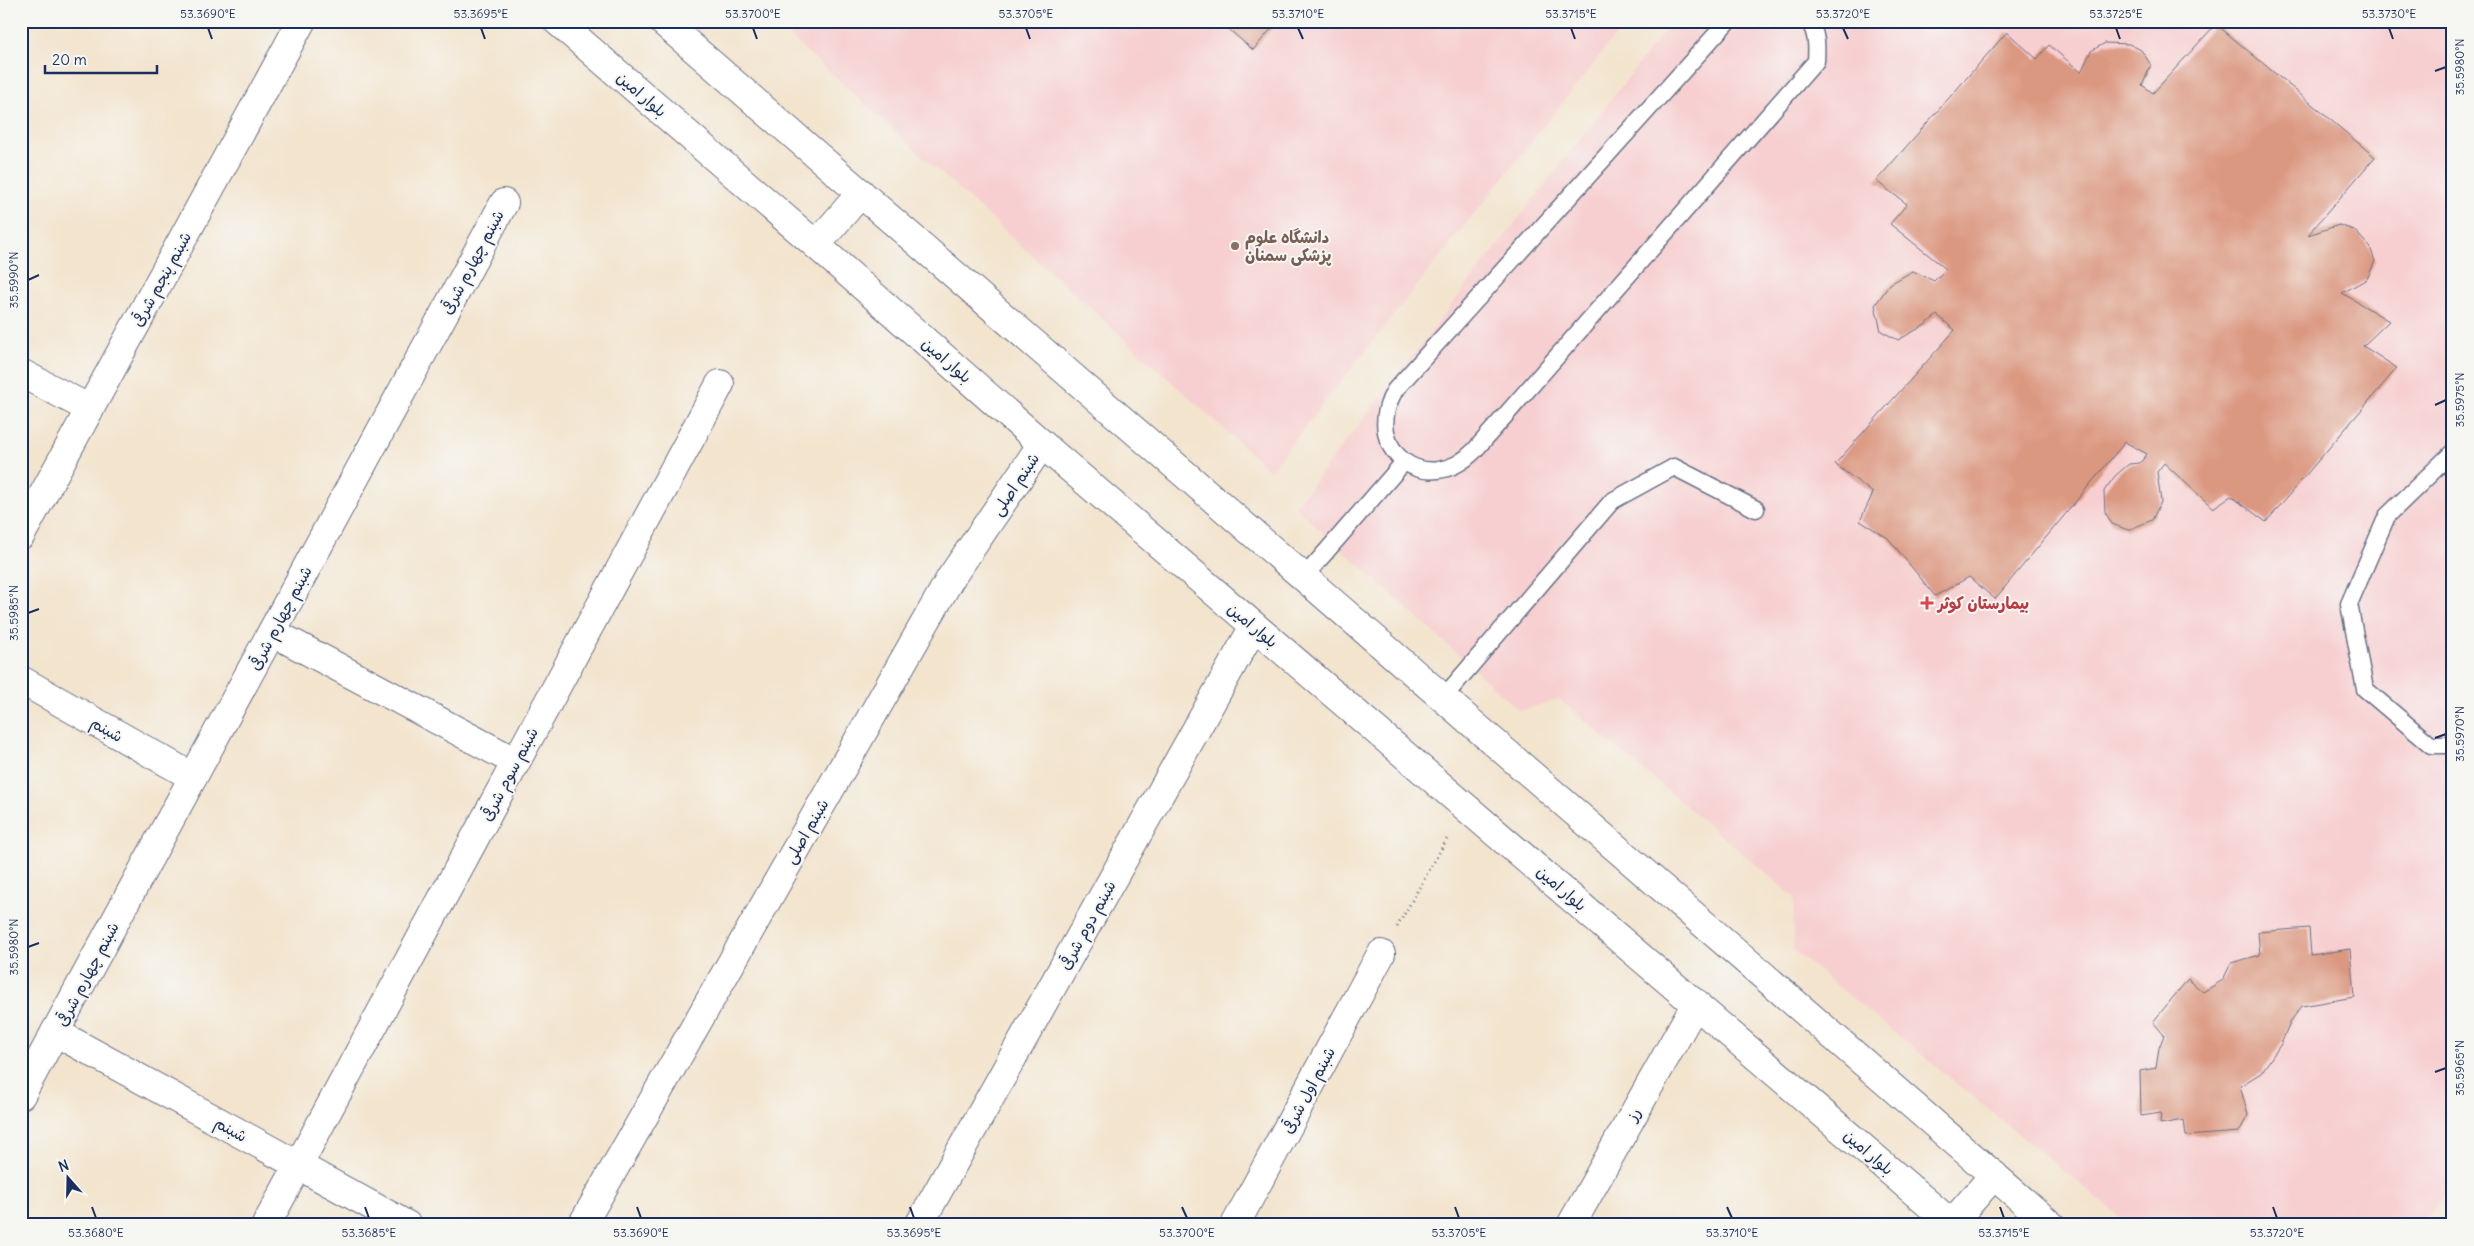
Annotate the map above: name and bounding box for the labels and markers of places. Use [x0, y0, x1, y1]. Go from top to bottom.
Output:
place label: دانشگاه علوم پزشکی سمنان [1245, 227, 1332, 266]
marker: دانشگاه علوم پزشکی سمنان [1229, 240, 1241, 252]
place label: بیمارستان کوثر [1936, 593, 2029, 614]
marker: بیمارستان کوثر [1920, 596, 1934, 610]

